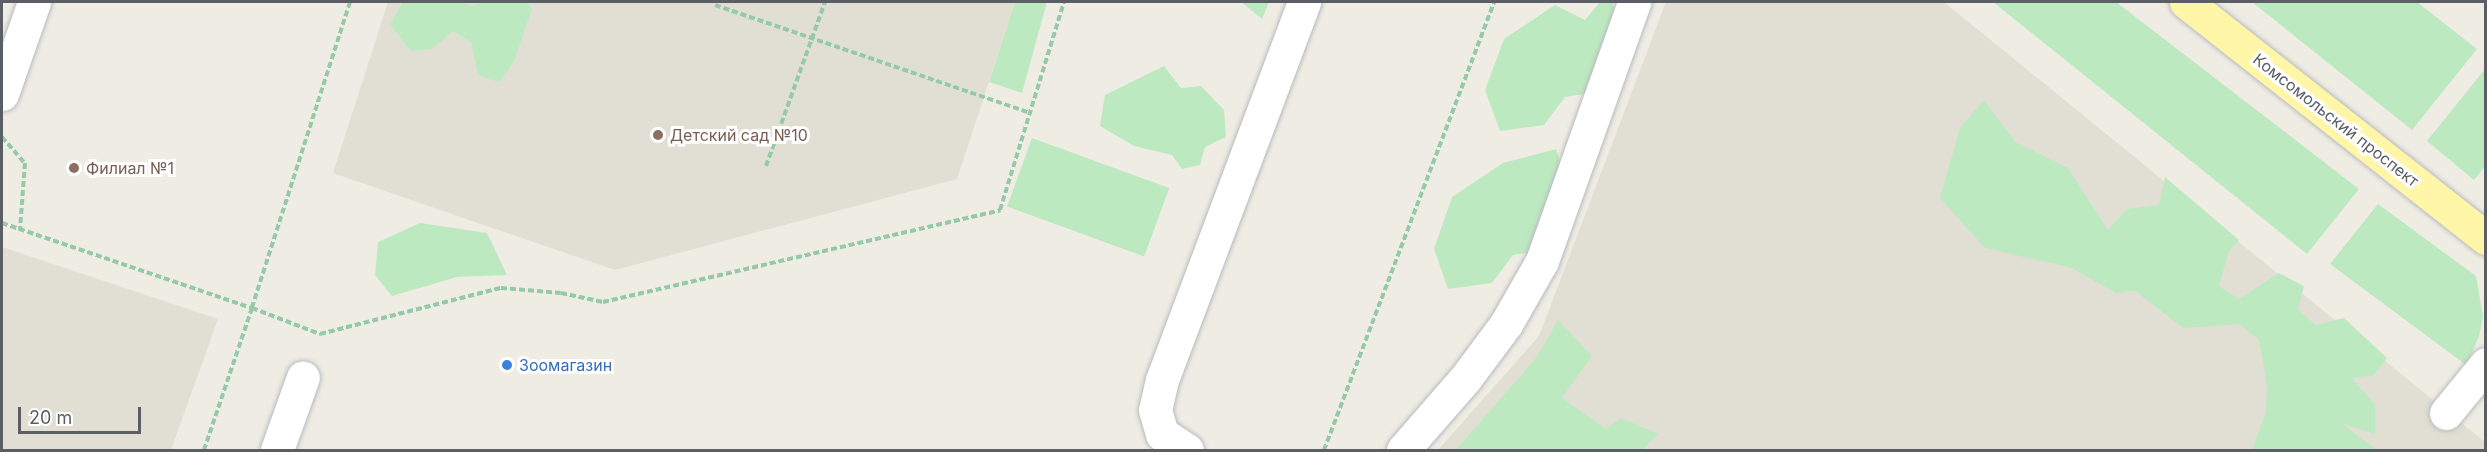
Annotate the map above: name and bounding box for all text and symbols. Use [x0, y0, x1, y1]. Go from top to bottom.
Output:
street label: Комсомольский проспект [2249, 49, 2423, 191]
place label: Детский сад №10 [670, 125, 808, 145]
marker: Детский сад №10 [651, 128, 665, 142]
place label: Филиал №1 [86, 158, 174, 178]
marker: Филиал №1 [67, 161, 81, 175]
place label: Зоомагазин [519, 355, 612, 375]
marker: Зоомагазин [500, 358, 514, 372]
scale bar [21, 395, 144, 433]
text: 20 m [29, 407, 72, 428]

